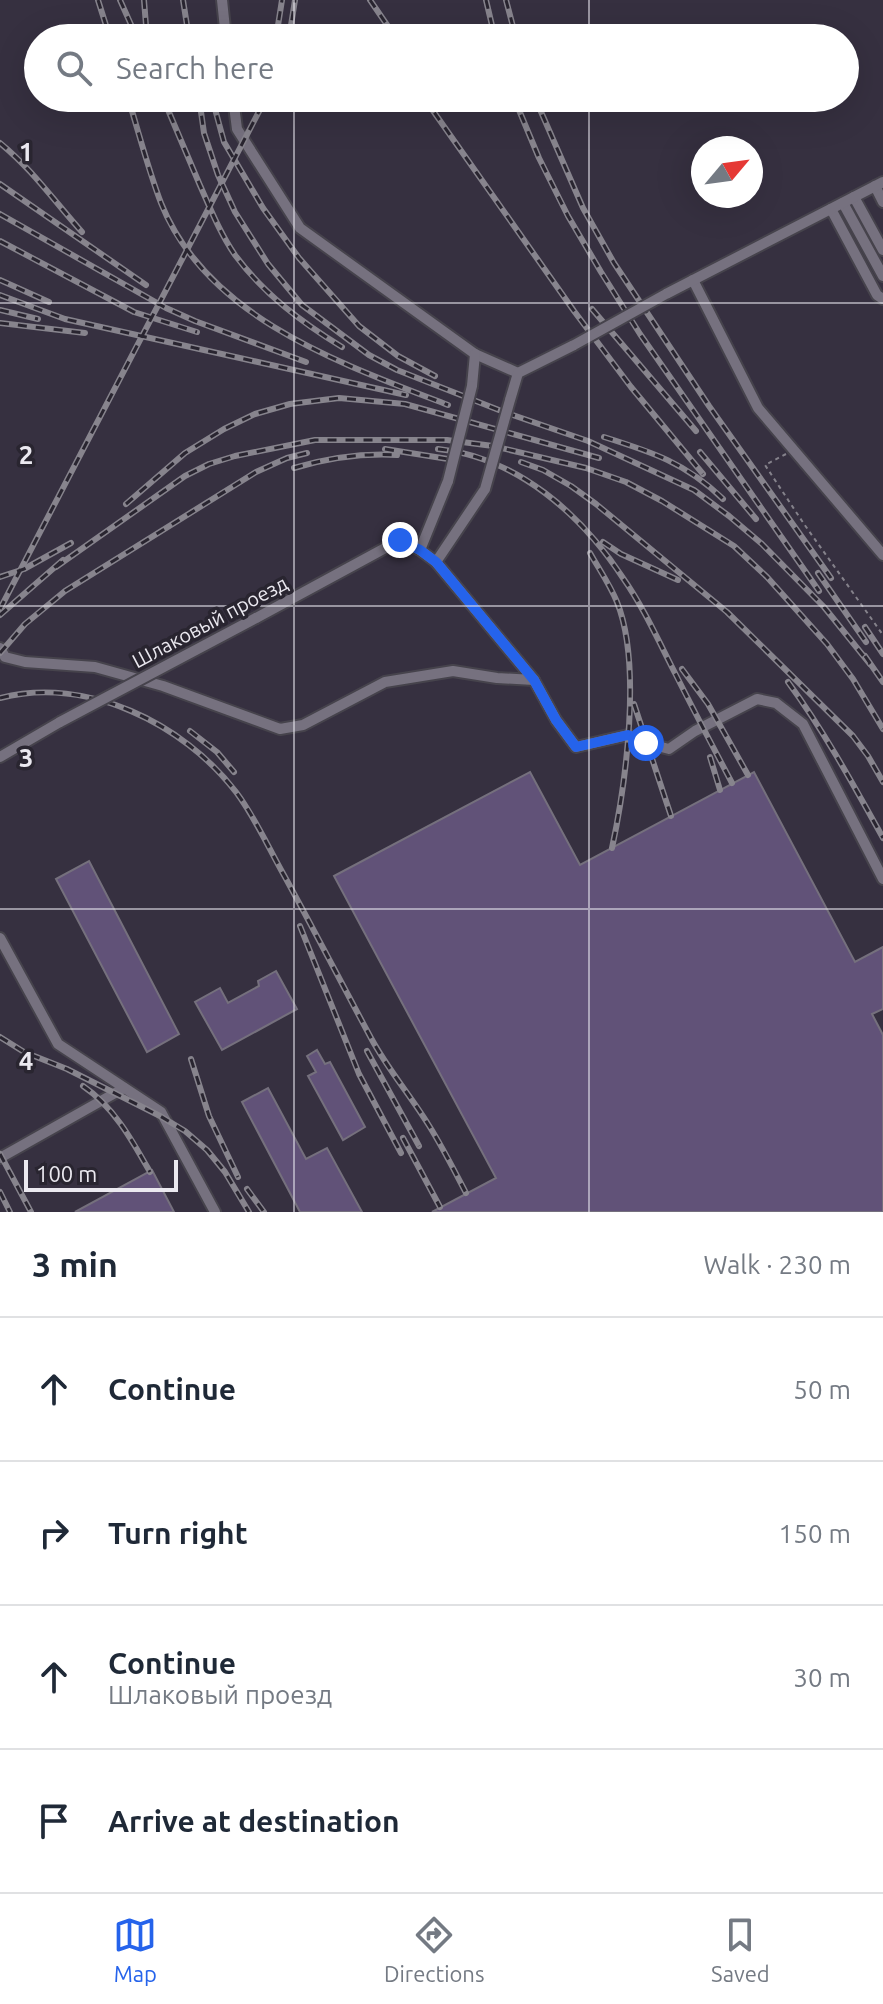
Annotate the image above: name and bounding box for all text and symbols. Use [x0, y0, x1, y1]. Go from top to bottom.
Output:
search box [24, 24, 859, 112]
icon: search [52, 46, 96, 90]
text: Search here [116, 51, 275, 85]
north arrow [691, 136, 763, 208]
text: 1 [19, 137, 33, 166]
text: 2 [19, 440, 33, 469]
route end [382, 522, 418, 558]
street label: Шлаковый проезд [128, 571, 292, 672]
route start [628, 725, 664, 761]
text: 3 [19, 743, 33, 772]
text: 4 [19, 1046, 33, 1075]
scale bar [24, 1156, 178, 1192]
text: 100 m [36, 1161, 97, 1186]
text: 3 min [32, 1245, 118, 1283]
text: Walk · 230 m [703, 1250, 851, 1279]
icon: ahead [32, 1367, 76, 1411]
text: Continue [108, 1372, 236, 1406]
text: 50 m [793, 1375, 851, 1404]
icon: right [32, 1511, 76, 1555]
text: Turn right [108, 1516, 248, 1550]
text: 150 m [779, 1519, 851, 1548]
text: Continue [108, 1646, 236, 1680]
icon: ahead [32, 1655, 76, 1699]
text: 30 m [793, 1663, 851, 1692]
text: Шлаковый проезд [108, 1680, 332, 1709]
icon: arrive [32, 1799, 76, 1843]
text: Arrive at destination [108, 1804, 400, 1838]
tab: Map [113, 1913, 157, 1986]
tab: Directions [384, 1913, 484, 1986]
tab: Saved [711, 1913, 770, 1986]

